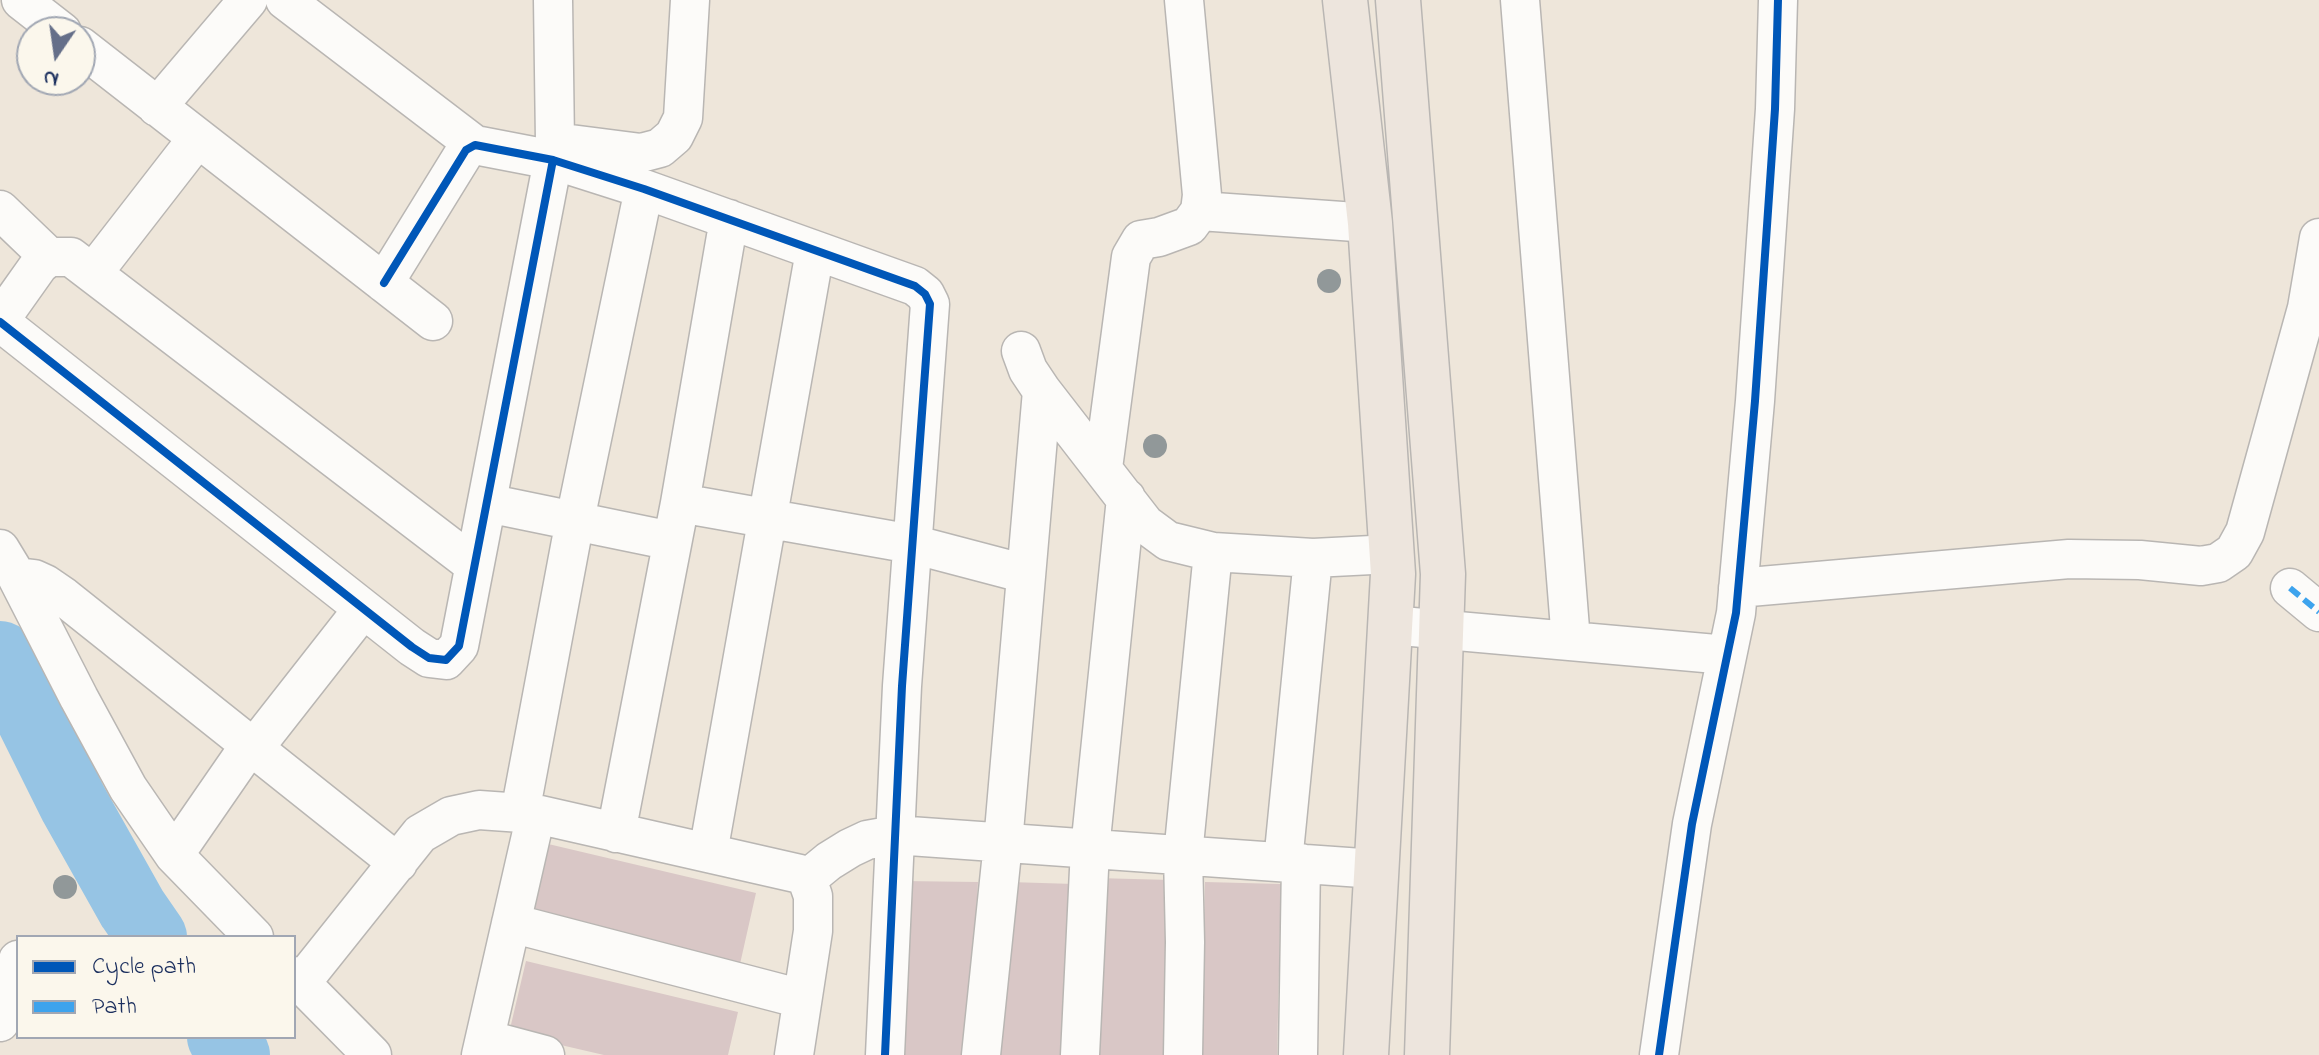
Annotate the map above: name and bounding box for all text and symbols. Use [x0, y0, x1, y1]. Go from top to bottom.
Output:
north arrow [16, 16, 96, 96]
text: N [40, 60, 62, 95]
legend [16, 935, 296, 1039]
text: Cycle path [92, 950, 196, 985]
text: Path [92, 990, 137, 1025]

